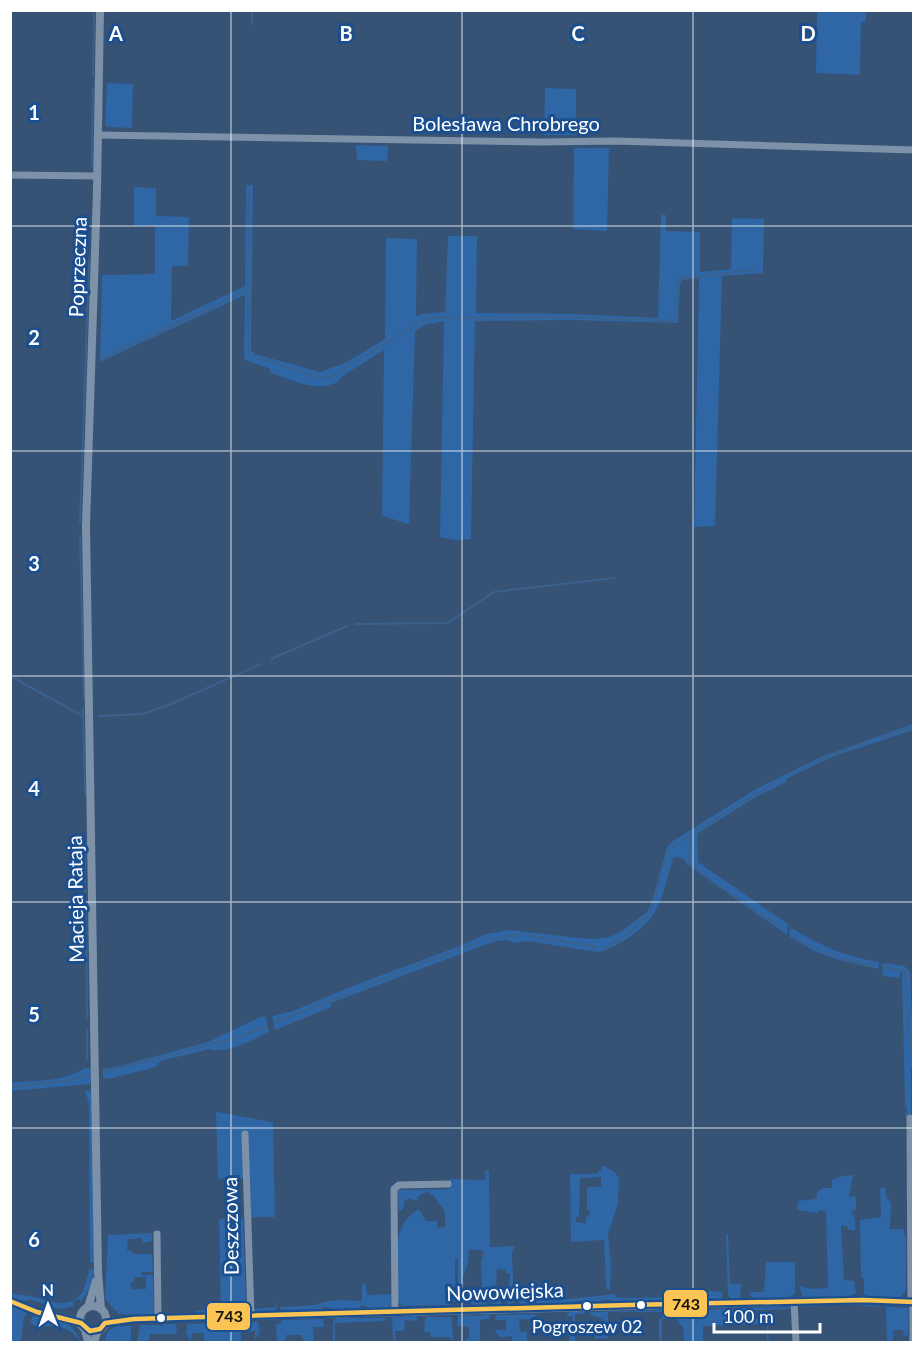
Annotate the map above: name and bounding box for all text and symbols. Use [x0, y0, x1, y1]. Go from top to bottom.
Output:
text: A [108, 21, 123, 45]
text: B [339, 21, 353, 45]
text: C [571, 21, 585, 45]
text: D [800, 21, 816, 45]
text: 1 [28, 100, 40, 124]
street label: Bolesława Chrobrego [412, 111, 600, 135]
street label: Poprzeczna [63, 216, 91, 318]
text: 2 [28, 325, 40, 349]
text: 3 [28, 551, 40, 575]
text: 4 [28, 776, 40, 800]
street label: Macieja Rataja [62, 835, 88, 963]
text: 5 [28, 1002, 40, 1026]
street label: Deszczowa [217, 1177, 243, 1275]
text: 6 [28, 1227, 40, 1251]
north arrow [18, 1275, 78, 1335]
street label: Nowowiejska [446, 1277, 564, 1305]
text: N [41, 1280, 54, 1299]
line badge: 743 [663, 1289, 708, 1318]
text: 743 [672, 1294, 700, 1313]
scale bar [714, 1296, 820, 1334]
unlabelled marker [635, 1299, 647, 1311]
marker: Pogroszew 02 [581, 1300, 593, 1312]
line badge: 743 [206, 1302, 251, 1331]
text: 100 m [723, 1305, 774, 1327]
text: 743 [215, 1306, 243, 1325]
unlabelled marker [155, 1312, 167, 1324]
place label: Pogroszew 02 [532, 1315, 642, 1337]

